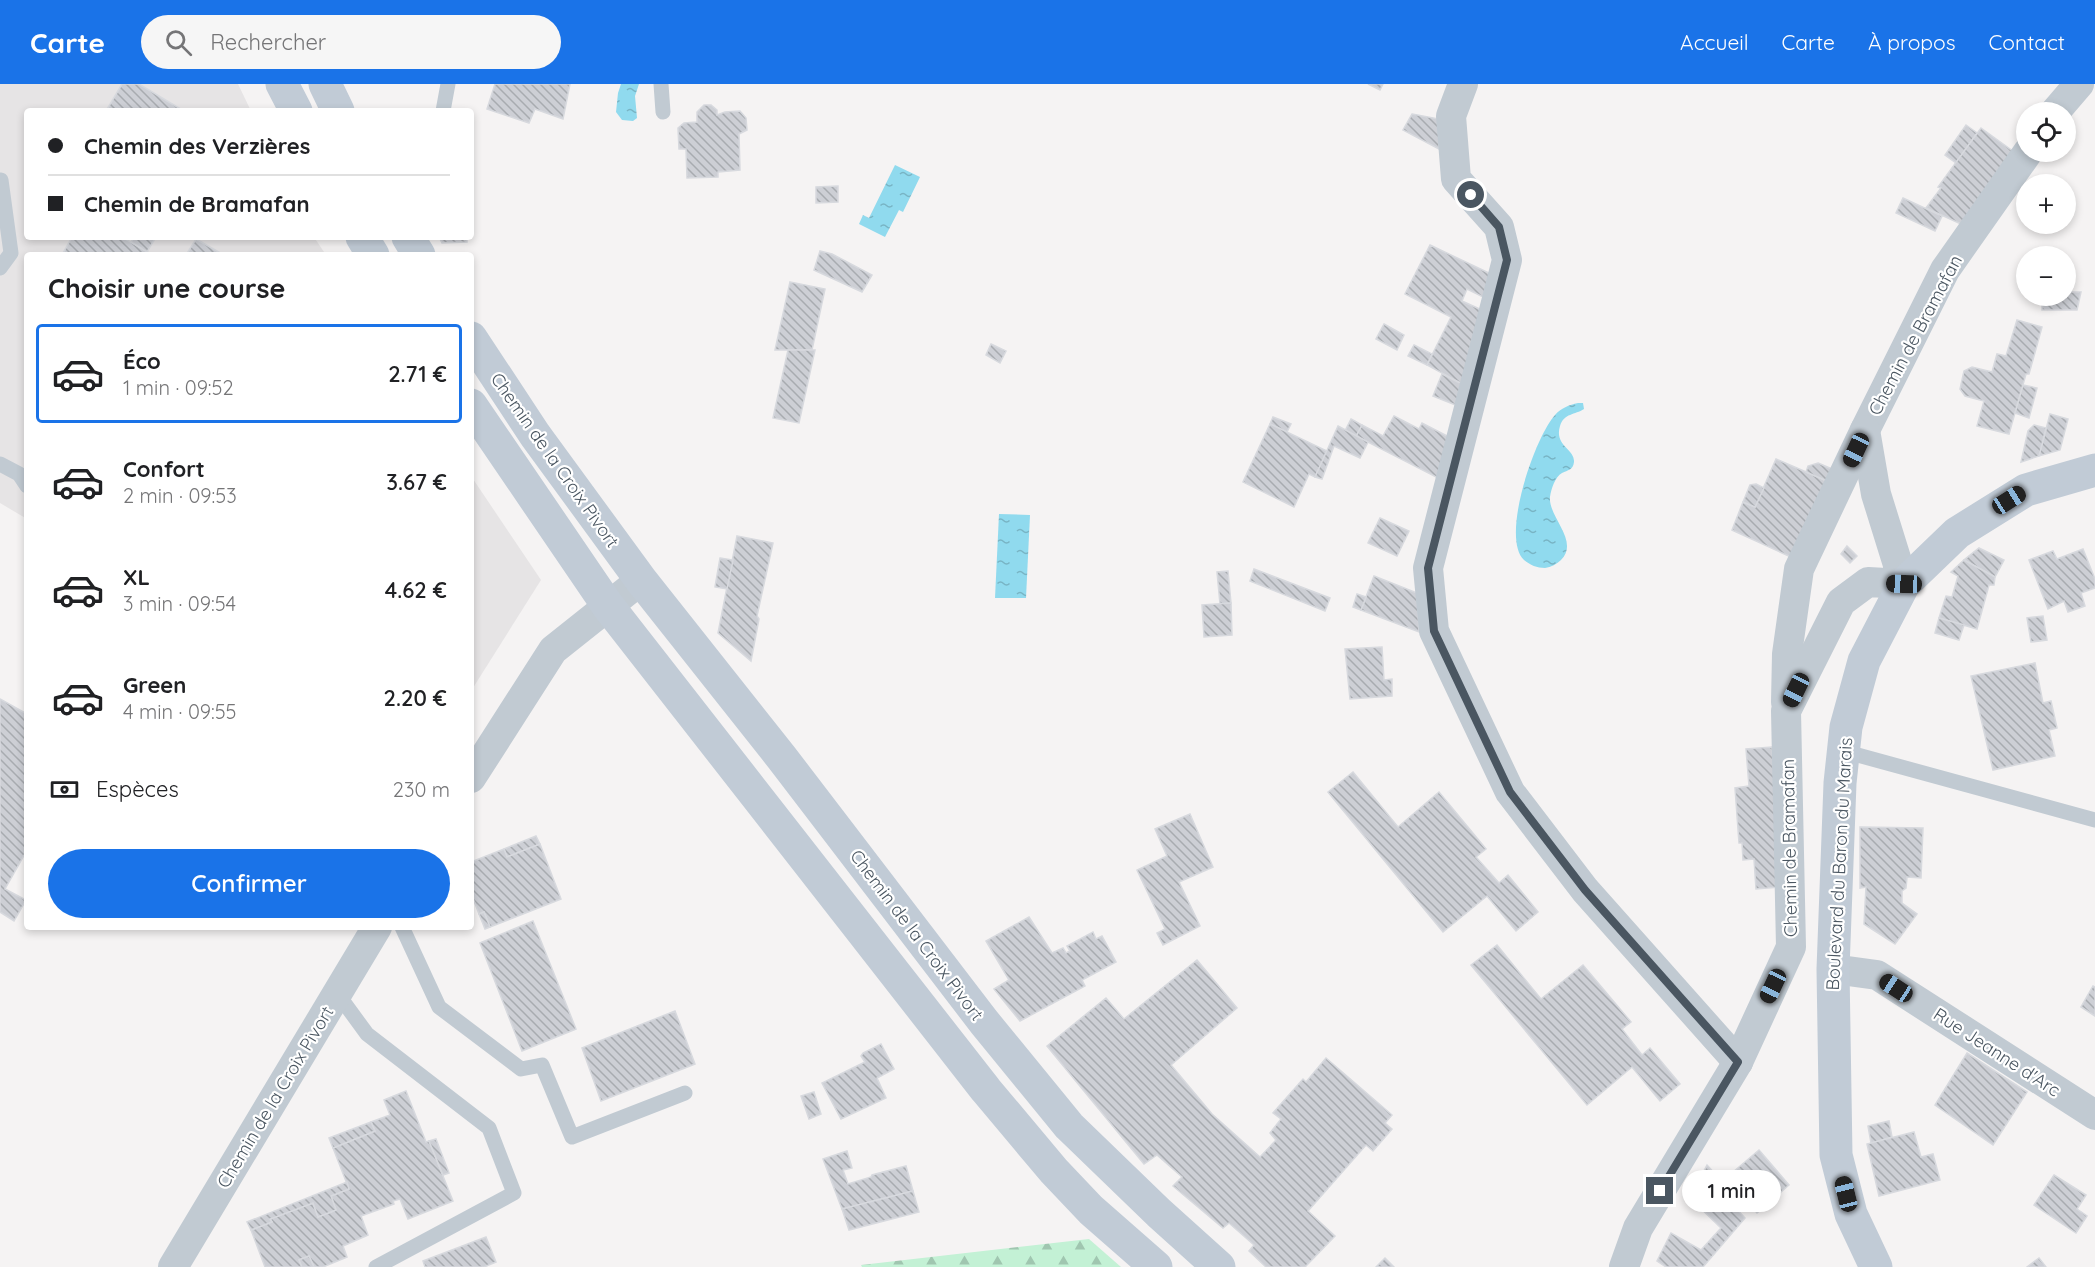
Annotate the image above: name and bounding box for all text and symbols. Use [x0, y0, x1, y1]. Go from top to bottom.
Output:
search box [141, 15, 561, 69]
text: Carte [30, 25, 105, 60]
icon: search [162, 26, 195, 59]
text: Rechercher [210, 28, 326, 56]
text: Accueil [1680, 29, 1749, 55]
text: Carte [1782, 29, 1835, 55]
text: À propos [1868, 29, 1956, 55]
text: Contact [1989, 29, 2065, 55]
map controls [2016, 102, 2076, 306]
button: locate [2016, 102, 2076, 162]
text: Chemin des Verzières [84, 132, 310, 160]
button: + [2016, 174, 2076, 234]
route start [1457, 181, 1484, 208]
text: Chemin de Bramafan [84, 190, 310, 218]
button: − [2016, 246, 2076, 306]
street label: Chemin de Bramafan [1863, 251, 1967, 419]
text: Choisir une course [48, 271, 285, 305]
icon: car [51, 347, 105, 401]
text: Éco [123, 347, 161, 375]
text: 2.71 € [388, 360, 447, 388]
street label: Chemin de la Croix Pivort [486, 368, 624, 552]
text: 1 min · 09:52 [123, 375, 234, 400]
car [1840, 430, 1872, 470]
icon: car [51, 455, 105, 509]
text: Confort [123, 455, 205, 483]
text: 3.67 € [386, 468, 447, 496]
text: 2 min · 09:53 [123, 483, 237, 508]
car [1989, 483, 2029, 517]
icon: car [51, 563, 105, 617]
text: XL [123, 563, 150, 591]
car [1886, 574, 1922, 594]
text: 4.62 € [385, 576, 447, 604]
text: 3 min · 09:54 [123, 591, 236, 616]
car [1780, 670, 1812, 710]
icon: car [51, 671, 105, 725]
text: Green [123, 671, 186, 699]
text: 2.20 € [384, 684, 447, 712]
text: 4 min · 09:55 [123, 699, 237, 724]
street label: Boulevard du Baron du Marais [1821, 737, 1857, 991]
street label: Chemin de Bramafan [1776, 759, 1802, 937]
icon: cash [48, 773, 81, 806]
text: Espèces [96, 775, 179, 803]
text: 230 m [393, 777, 450, 802]
street label: Chemin de la Croix Pivort [845, 845, 989, 1025]
button: Confirmer [48, 849, 450, 918]
car [1757, 966, 1789, 1006]
car [1876, 971, 1916, 1005]
street label: Chemin de la Croix Pivort [212, 1002, 338, 1192]
street label: Rue Jeanne d'Arc [1929, 1002, 2065, 1102]
callout: 1 min [1681, 1170, 1780, 1212]
car [1833, 1174, 1859, 1214]
route end [1646, 1177, 1673, 1204]
text: 1 min [1708, 1178, 1755, 1203]

